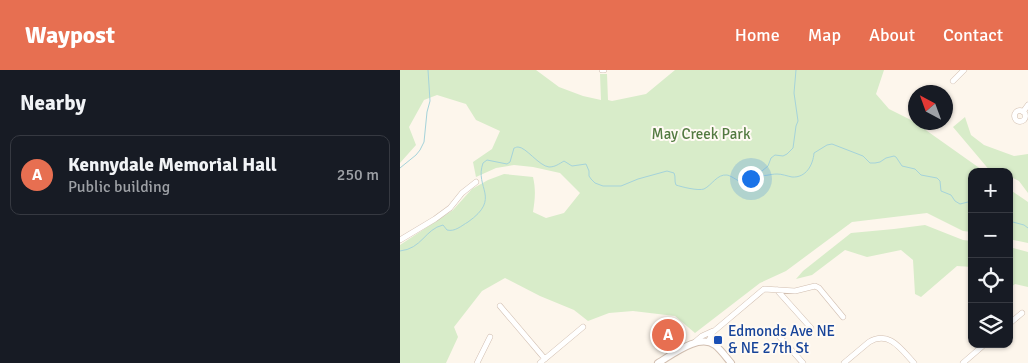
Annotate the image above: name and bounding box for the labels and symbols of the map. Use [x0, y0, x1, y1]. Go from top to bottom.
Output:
north arrow [908, 85, 953, 130]
park label: May Creek Park [652, 125, 751, 143]
your location [738, 166, 764, 192]
pin: A [652, 316, 684, 354]
place label: Edmonds Ave NE & NE 27th St [728, 322, 835, 357]
marker: Edmonds Ave NE & NE 27th St [712, 334, 724, 346]

